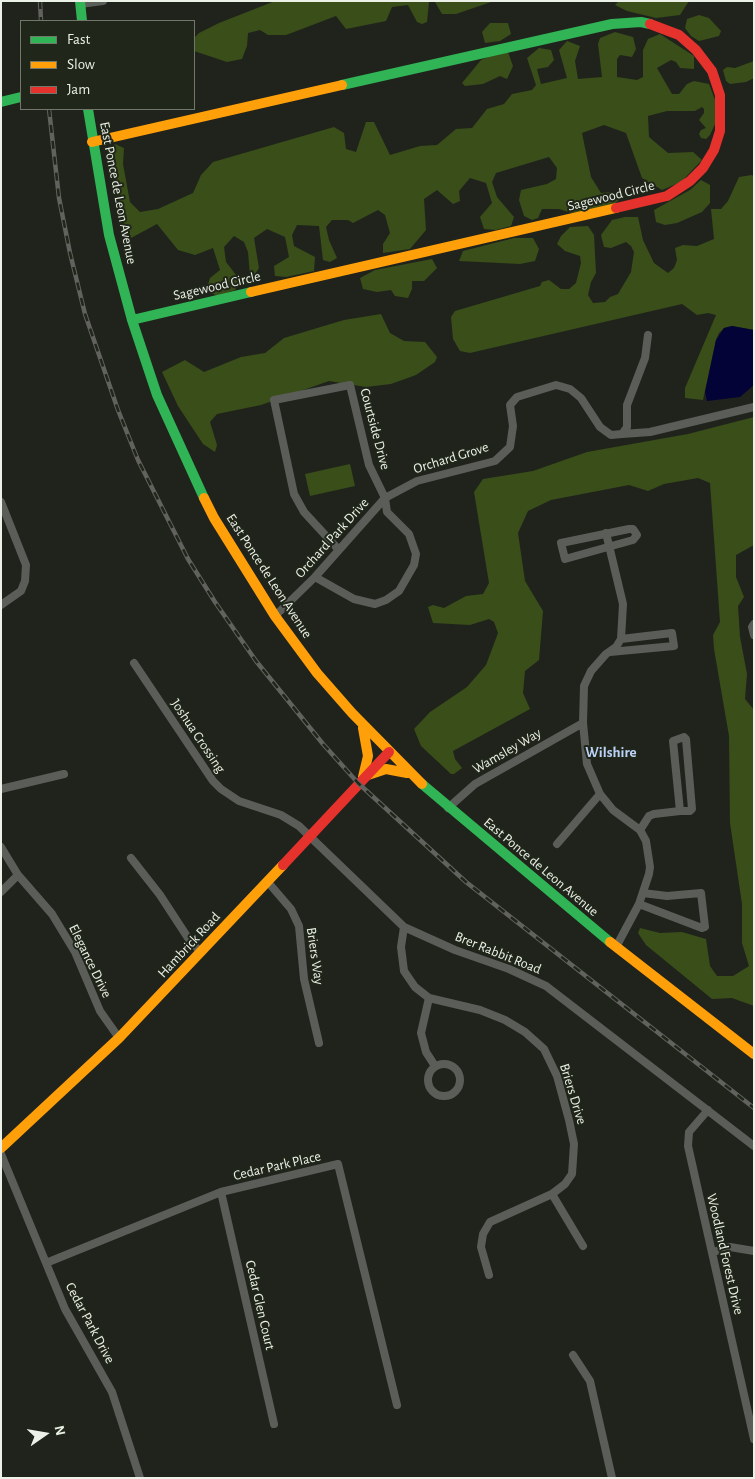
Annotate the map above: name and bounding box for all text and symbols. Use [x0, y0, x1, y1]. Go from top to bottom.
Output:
legend [20, 20, 195, 110]
text: Fast [67, 32, 90, 47]
text: Slow [67, 57, 95, 72]
text: Jam [67, 82, 90, 97]
street label: East Ponce de Leon Avenue [96, 120, 140, 266]
street label: Sagewood Circle [566, 177, 656, 215]
street label: Sagewood Circle [172, 268, 262, 304]
street label: Courtside Drive [356, 386, 394, 472]
street label: Orchard Grove [411, 439, 491, 477]
street label: Orchard Park Drive [292, 494, 372, 582]
street label: East Ponce de Leon Avenue [223, 511, 315, 641]
street label: Joshua Crossing [167, 696, 229, 776]
street label: Wamsley Way [470, 725, 544, 777]
district label: Wilshire [585, 743, 637, 761]
street label: East Ponce de Leon Avenue [480, 814, 602, 920]
street label: Hambrick Road [154, 909, 224, 981]
street label: Elegance Drive [65, 921, 115, 1001]
street label: Briers Way [303, 926, 327, 986]
street label: Brer Rabbit Road [452, 928, 544, 978]
street label: Briers Drive [556, 1061, 590, 1127]
street label: Cedar Park Place [232, 1148, 322, 1184]
street label: Woodland Forest Drive [703, 1192, 747, 1316]
street label: Cedar Glen Court [242, 1259, 278, 1351]
street label: Cedar Park Drive [62, 1280, 118, 1366]
north arrow [20, 1409, 70, 1459]
text: N [52, 1424, 68, 1437]

